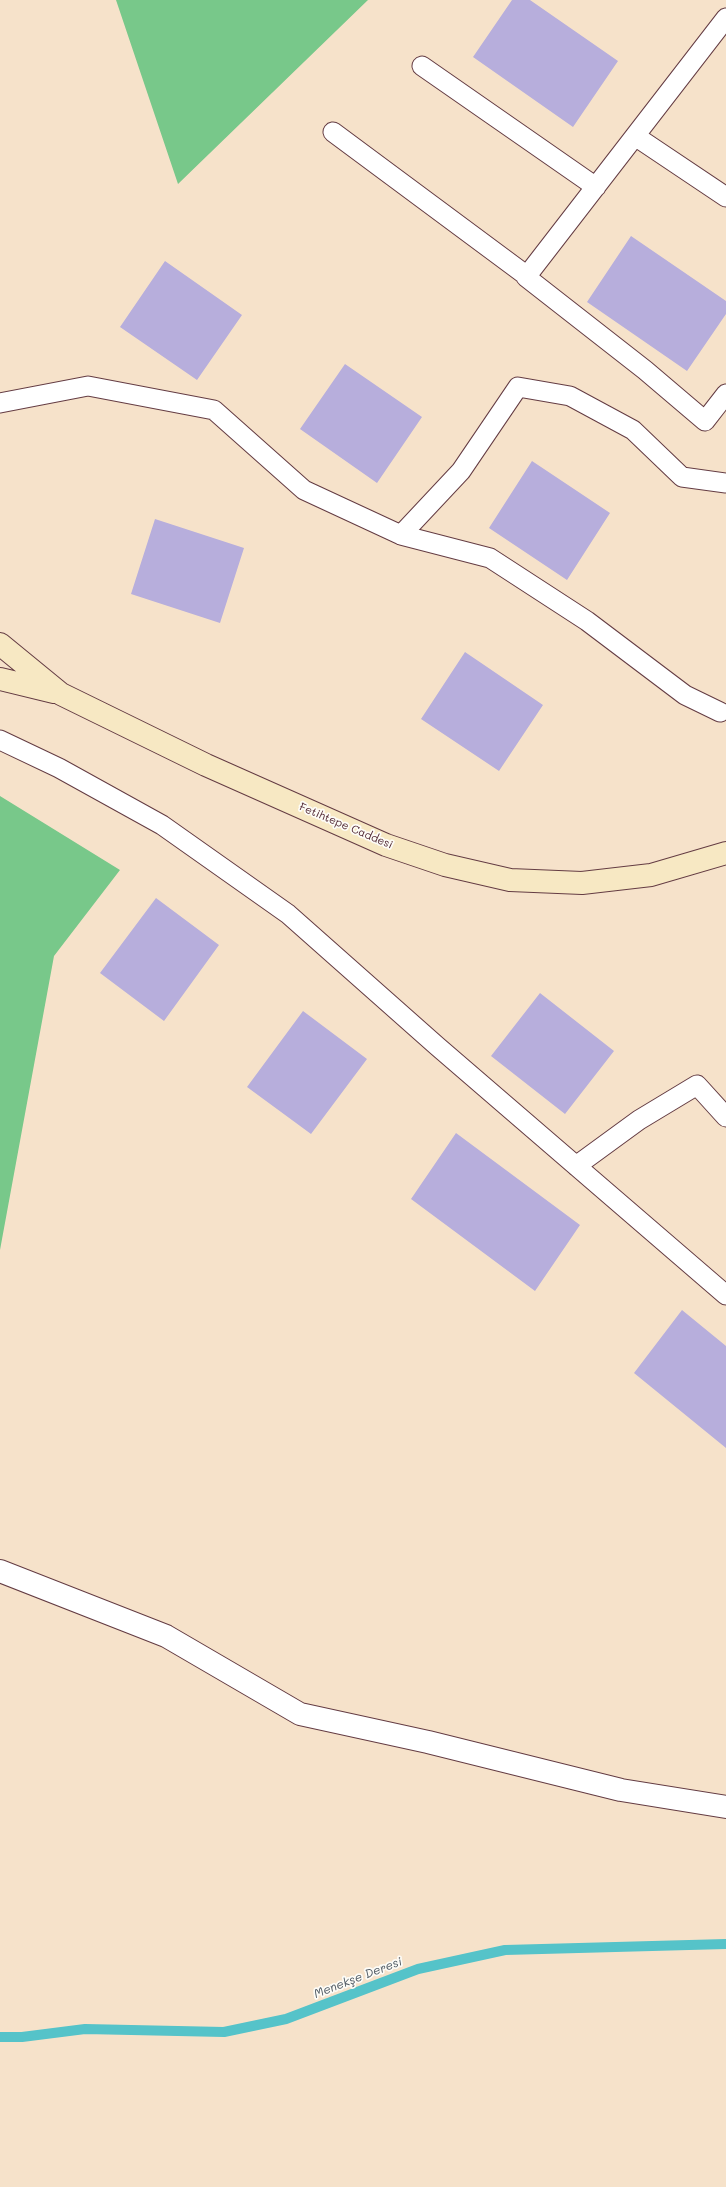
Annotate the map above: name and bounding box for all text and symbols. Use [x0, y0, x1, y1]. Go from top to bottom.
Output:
street label: Fetihtepe Caddesi [297, 800, 395, 852]
water label: Menekşe Deresi [312, 1955, 404, 2001]

